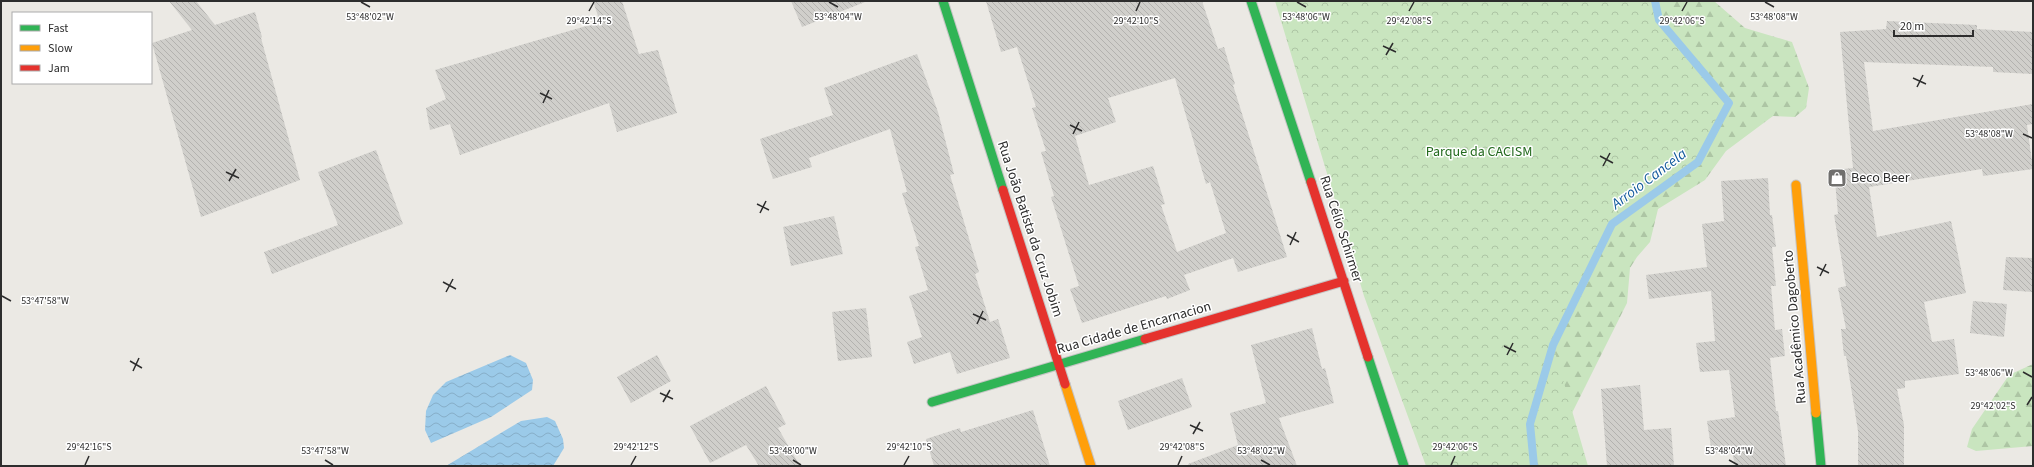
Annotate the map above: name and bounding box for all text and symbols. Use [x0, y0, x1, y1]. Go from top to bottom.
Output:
text: 53°48'02"W [346, 10, 394, 24]
text: 53°48'04"W [814, 10, 862, 24]
text: 53°48'06"W [1282, 10, 1330, 24]
text: 53°48'08"W [1750, 10, 1798, 24]
legend [12, 12, 152, 84]
scale bar [1894, 12, 1973, 38]
text: 29°42'14"S [566, 14, 612, 28]
text: 29°42'10"S [1113, 14, 1159, 28]
text: 29°42'08"S [1386, 14, 1432, 28]
text: 29°42'06"S [1659, 14, 1705, 28]
text: 20 m [1900, 18, 1924, 35]
text: Fast [48, 20, 68, 37]
text: Slow [48, 40, 73, 57]
text: Jam [48, 60, 70, 77]
text: 53°48'08"W [1965, 127, 2013, 141]
street label: Rua João Batista da Cruz Jobim [992, 138, 1068, 320]
park label: Parque da CACISM [1426, 142, 1532, 162]
water label: Arroio Cancela [1606, 144, 1691, 215]
shop icon: Beco Beer [1826, 167, 1848, 189]
place label: Beco Beer [1851, 168, 1910, 188]
street label: Rua Célio Schirmer [1314, 173, 1368, 285]
street label: Rua Acadêmico Dagoberto [1778, 249, 1812, 405]
text: 53°47'58"W [21, 294, 69, 308]
street label: Rua Cidade de Encarnacion [1054, 296, 1214, 360]
text: 53°48'06"W [1965, 366, 2013, 380]
text: 29°42'02"S [1970, 399, 2016, 413]
text: 29°42'16"S [66, 440, 112, 454]
text: 29°42'12"S [613, 440, 659, 454]
text: 29°42'10"S [886, 440, 932, 454]
text: 29°42'08"S [1159, 440, 1205, 454]
text: 29°42'06"S [1432, 440, 1478, 454]
text: 53°47'58"W [301, 444, 349, 458]
text: 53°48'00"W [769, 444, 817, 458]
text: 53°48'02"W [1237, 444, 1285, 458]
text: 53°48'04"W [1705, 444, 1753, 458]

